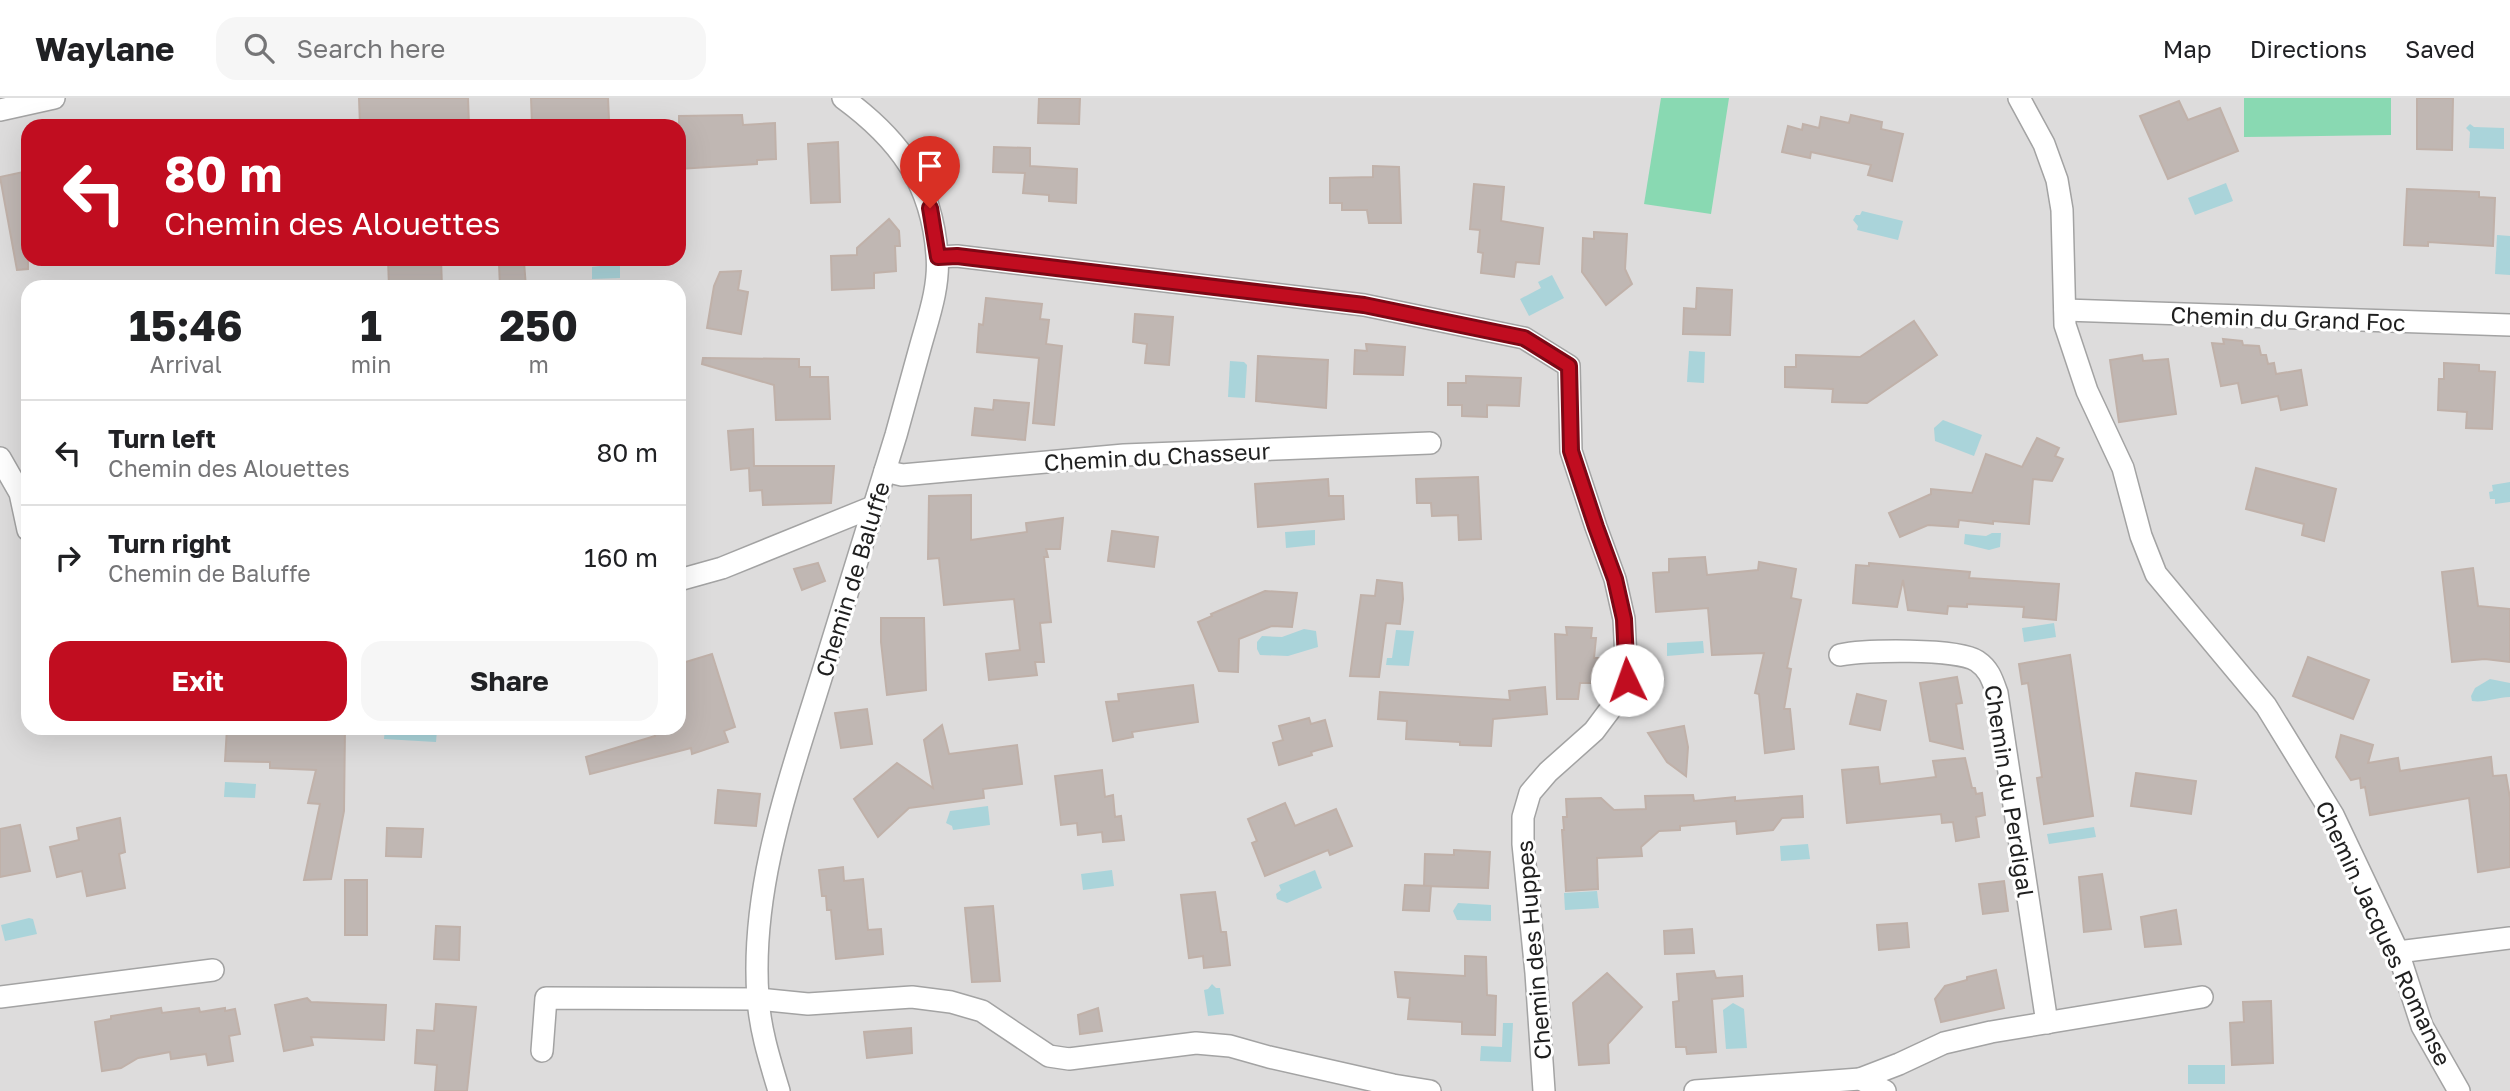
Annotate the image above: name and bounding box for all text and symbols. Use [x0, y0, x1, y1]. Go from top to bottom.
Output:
search box [216, 17, 706, 80]
text: Waylane [35, 29, 174, 68]
icon: search [240, 29, 278, 67]
text: Search here [296, 33, 445, 64]
text: Map [2163, 34, 2212, 63]
text: Directions [2250, 34, 2367, 63]
text: Saved [2405, 34, 2475, 63]
pin [900, 136, 960, 208]
text: 80 m [164, 144, 282, 203]
icon: left [49, 147, 140, 238]
icon: arrive [911, 147, 949, 185]
text: Chemin des Alouettes [164, 204, 500, 242]
text: 15:46 [129, 300, 243, 350]
text: 1 [360, 300, 382, 350]
text: 250 [499, 300, 578, 350]
street label: Chemin du Grand Foc [2170, 300, 2406, 336]
text: Arrival [150, 350, 222, 378]
text: min [351, 350, 391, 378]
text: m [528, 350, 549, 378]
text: Turn left [108, 423, 216, 454]
icon: left [49, 434, 87, 472]
street label: Chemin du Chasseur [1043, 436, 1271, 476]
text: 80 m [597, 437, 658, 468]
text: Chemin des Alouettes [108, 454, 350, 482]
street label: Chemin de Baluffe [809, 478, 895, 680]
text: Turn right [108, 528, 231, 559]
icon: right [49, 539, 87, 577]
text: 160 m [584, 542, 658, 573]
text: Chemin de Baluffe [108, 559, 311, 587]
button: Exit [49, 641, 347, 721]
button: Share [361, 641, 658, 721]
position arrow [1590, 643, 1664, 717]
street label: Chemin du Perdigal [1979, 683, 2041, 899]
street label: Chemin Jacques Romanse [2310, 796, 2458, 1070]
street label: Chemin des Huppes [1509, 839, 1557, 1061]

